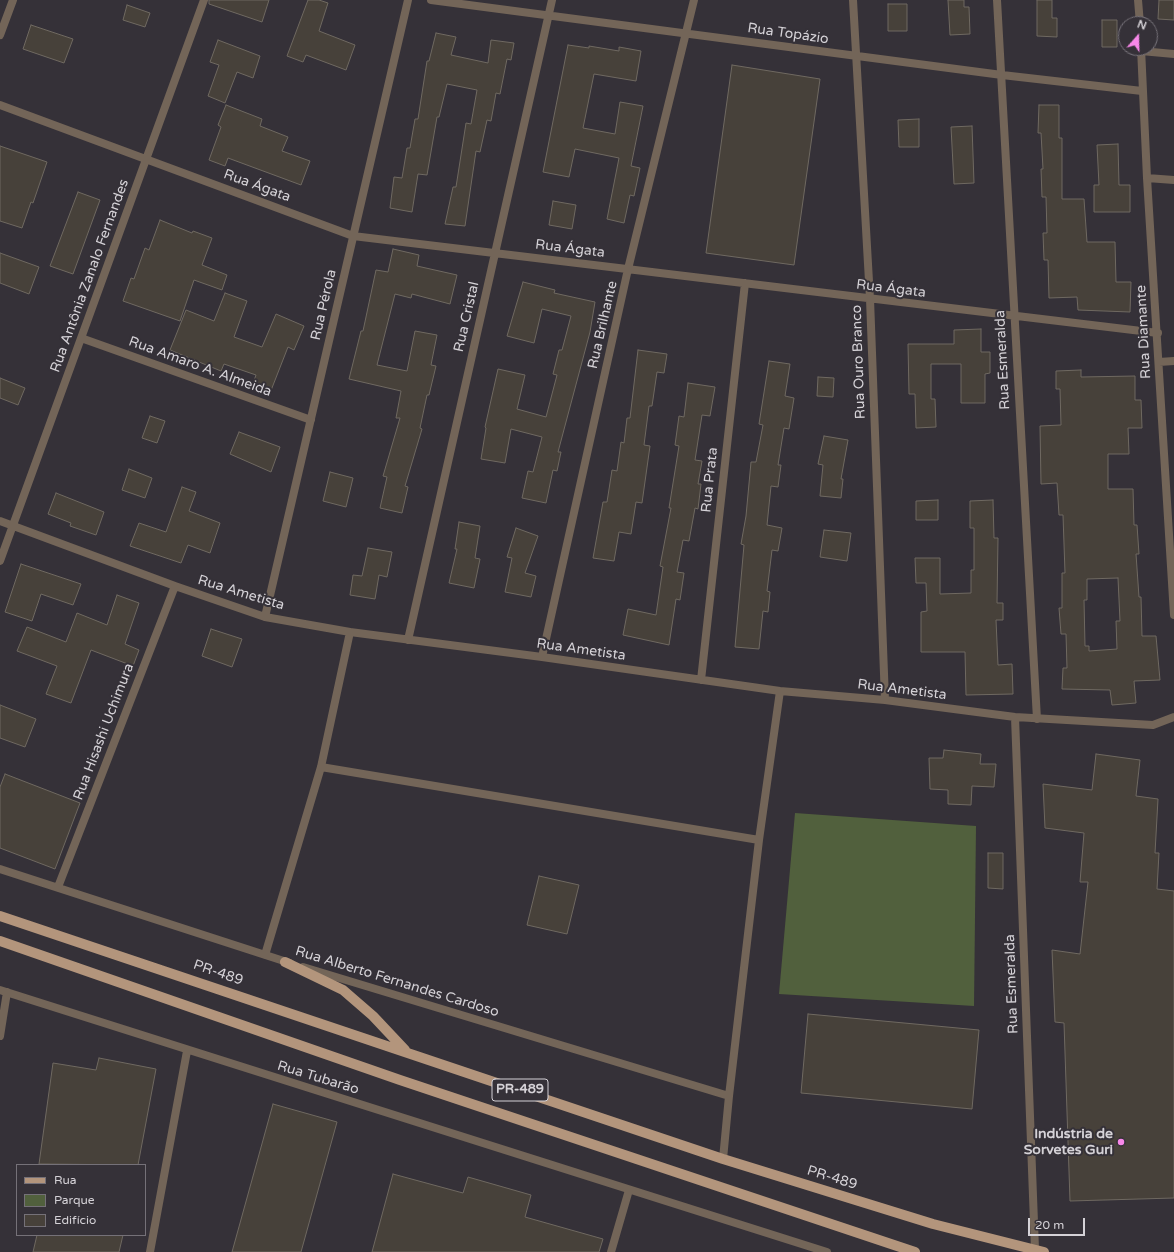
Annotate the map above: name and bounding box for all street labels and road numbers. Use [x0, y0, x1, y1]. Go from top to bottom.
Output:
street label: Rua Topázio [746, 20, 830, 48]
street label: Rua Ágata [221, 166, 293, 206]
street label: Rua Antônia Zanalo Fernandes [47, 177, 133, 375]
street label: Rua Ágata [534, 236, 606, 262]
street label: Rua Pérola [308, 268, 340, 342]
street label: Rua Ágata [855, 276, 927, 302]
street label: Rua Brilhante [585, 279, 621, 371]
street label: Rua Cristal [451, 280, 483, 354]
street label: Rua Diamante [1133, 285, 1155, 379]
street label: Rua Ouro Branco [849, 305, 869, 419]
street label: Rua Esmeralda [992, 310, 1014, 410]
street label: Rua Amaro A. Almeida [126, 333, 274, 401]
street label: Rua Prata [698, 447, 722, 513]
street label: Rua Ametista [196, 572, 286, 614]
street label: Rua Ametista [535, 635, 627, 665]
street label: Rua Hisashi Uchimura [70, 661, 138, 803]
street label: Rua Ametista [856, 676, 948, 704]
street label: Rua Esmeralda [1002, 934, 1022, 1034]
street label: Rua Alberto Fernandes Cardoso [293, 943, 501, 1021]
street label: PR-489 [191, 957, 245, 989]
street label: Rua Tubarão [275, 1058, 361, 1098]
road number: PR-489 [492, 1079, 548, 1101]
street label: PR-489 [805, 1162, 859, 1194]

